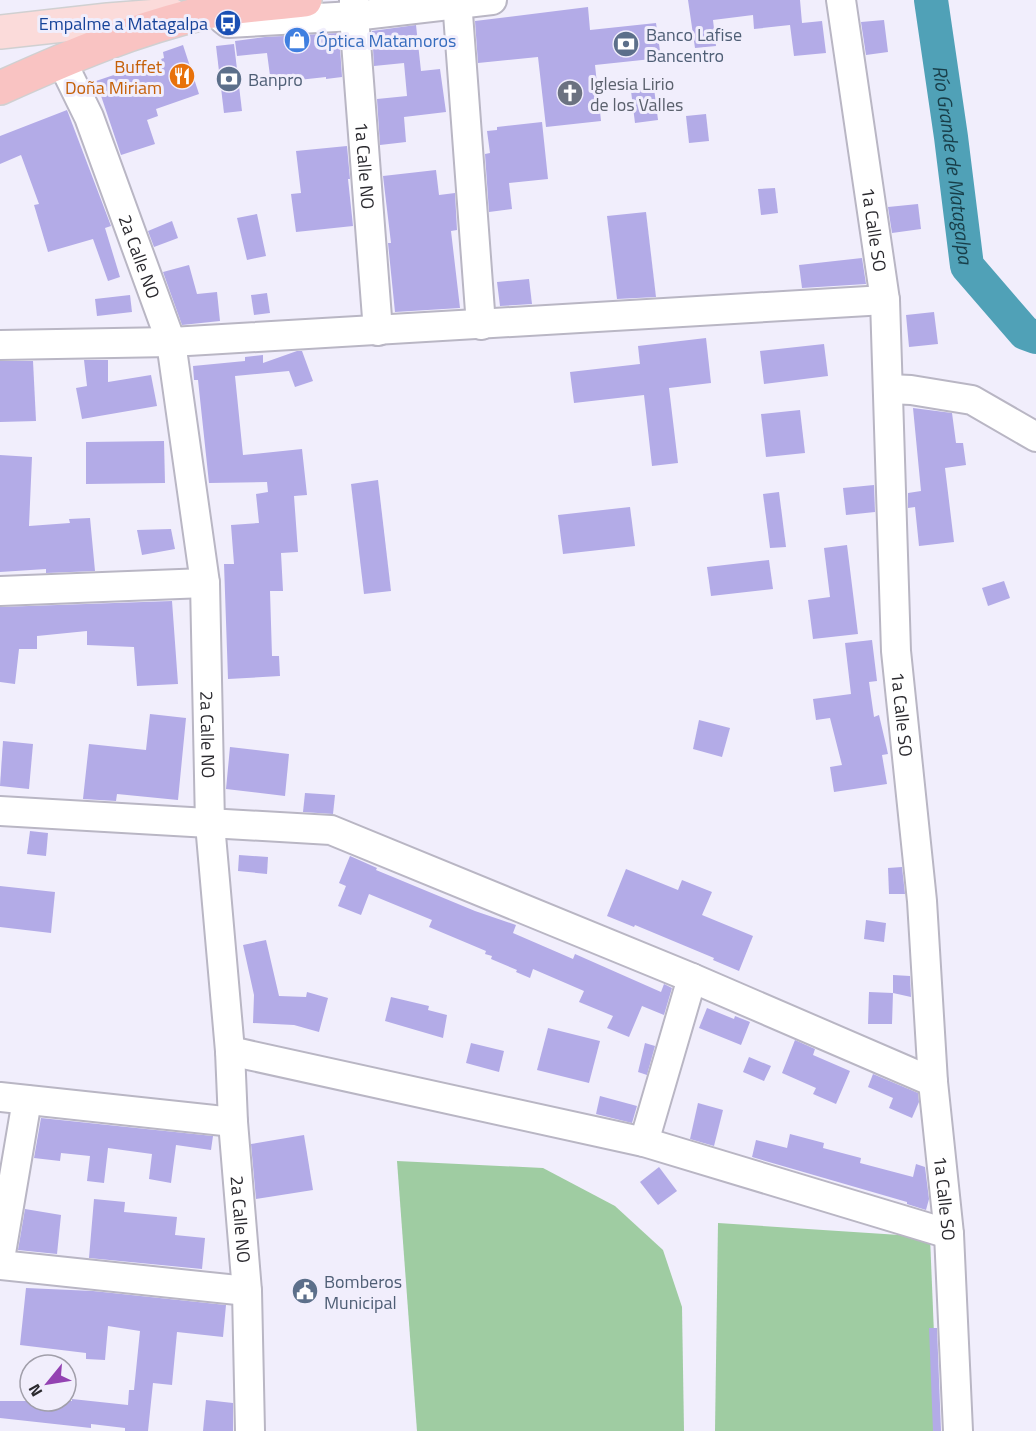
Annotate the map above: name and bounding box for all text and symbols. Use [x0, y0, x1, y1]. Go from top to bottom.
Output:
bus stop icon: Empalme a Matagalpa [213, 8, 243, 38]
place label: Empalme a Matagalpa [39, 10, 208, 37]
place label: Banco Lafise Bancentro [646, 21, 742, 69]
shop icon: Óptica Matamoros [282, 25, 312, 55]
place label: Óptica Matamoros [316, 27, 456, 54]
bank icon: Banco Lafise Bancentro [611, 29, 641, 59]
place label: Buffet Doña Miriam [65, 53, 163, 101]
restaurant icon: Buffet Doña Miriam [167, 61, 197, 91]
water label: Río Grande de Matagalpa [925, 63, 982, 267]
bank icon: Banpro [214, 64, 244, 94]
place label: Banpro [248, 66, 303, 93]
place label: Iglesia Lirio de los Valles [590, 70, 683, 118]
church icon: Iglesia Lirio de los Valles [555, 78, 585, 108]
street label: 1a Calle NO [349, 121, 382, 210]
street label: 1a Calle SO [855, 186, 894, 274]
street label: 2a Calle NO [112, 211, 167, 302]
street label: 1a Calle SO [885, 671, 920, 758]
street label: 2a Calle NO [194, 691, 223, 779]
street label: 1a Calle SO [927, 1155, 963, 1241]
street label: 2a Calle NO [224, 1175, 258, 1264]
place label: Bomberos Municipal [324, 1268, 402, 1316]
public building icon: Bomberos Municipal [290, 1276, 320, 1306]
north arrow [18, 1353, 78, 1413]
text: N [22, 1380, 48, 1401]

